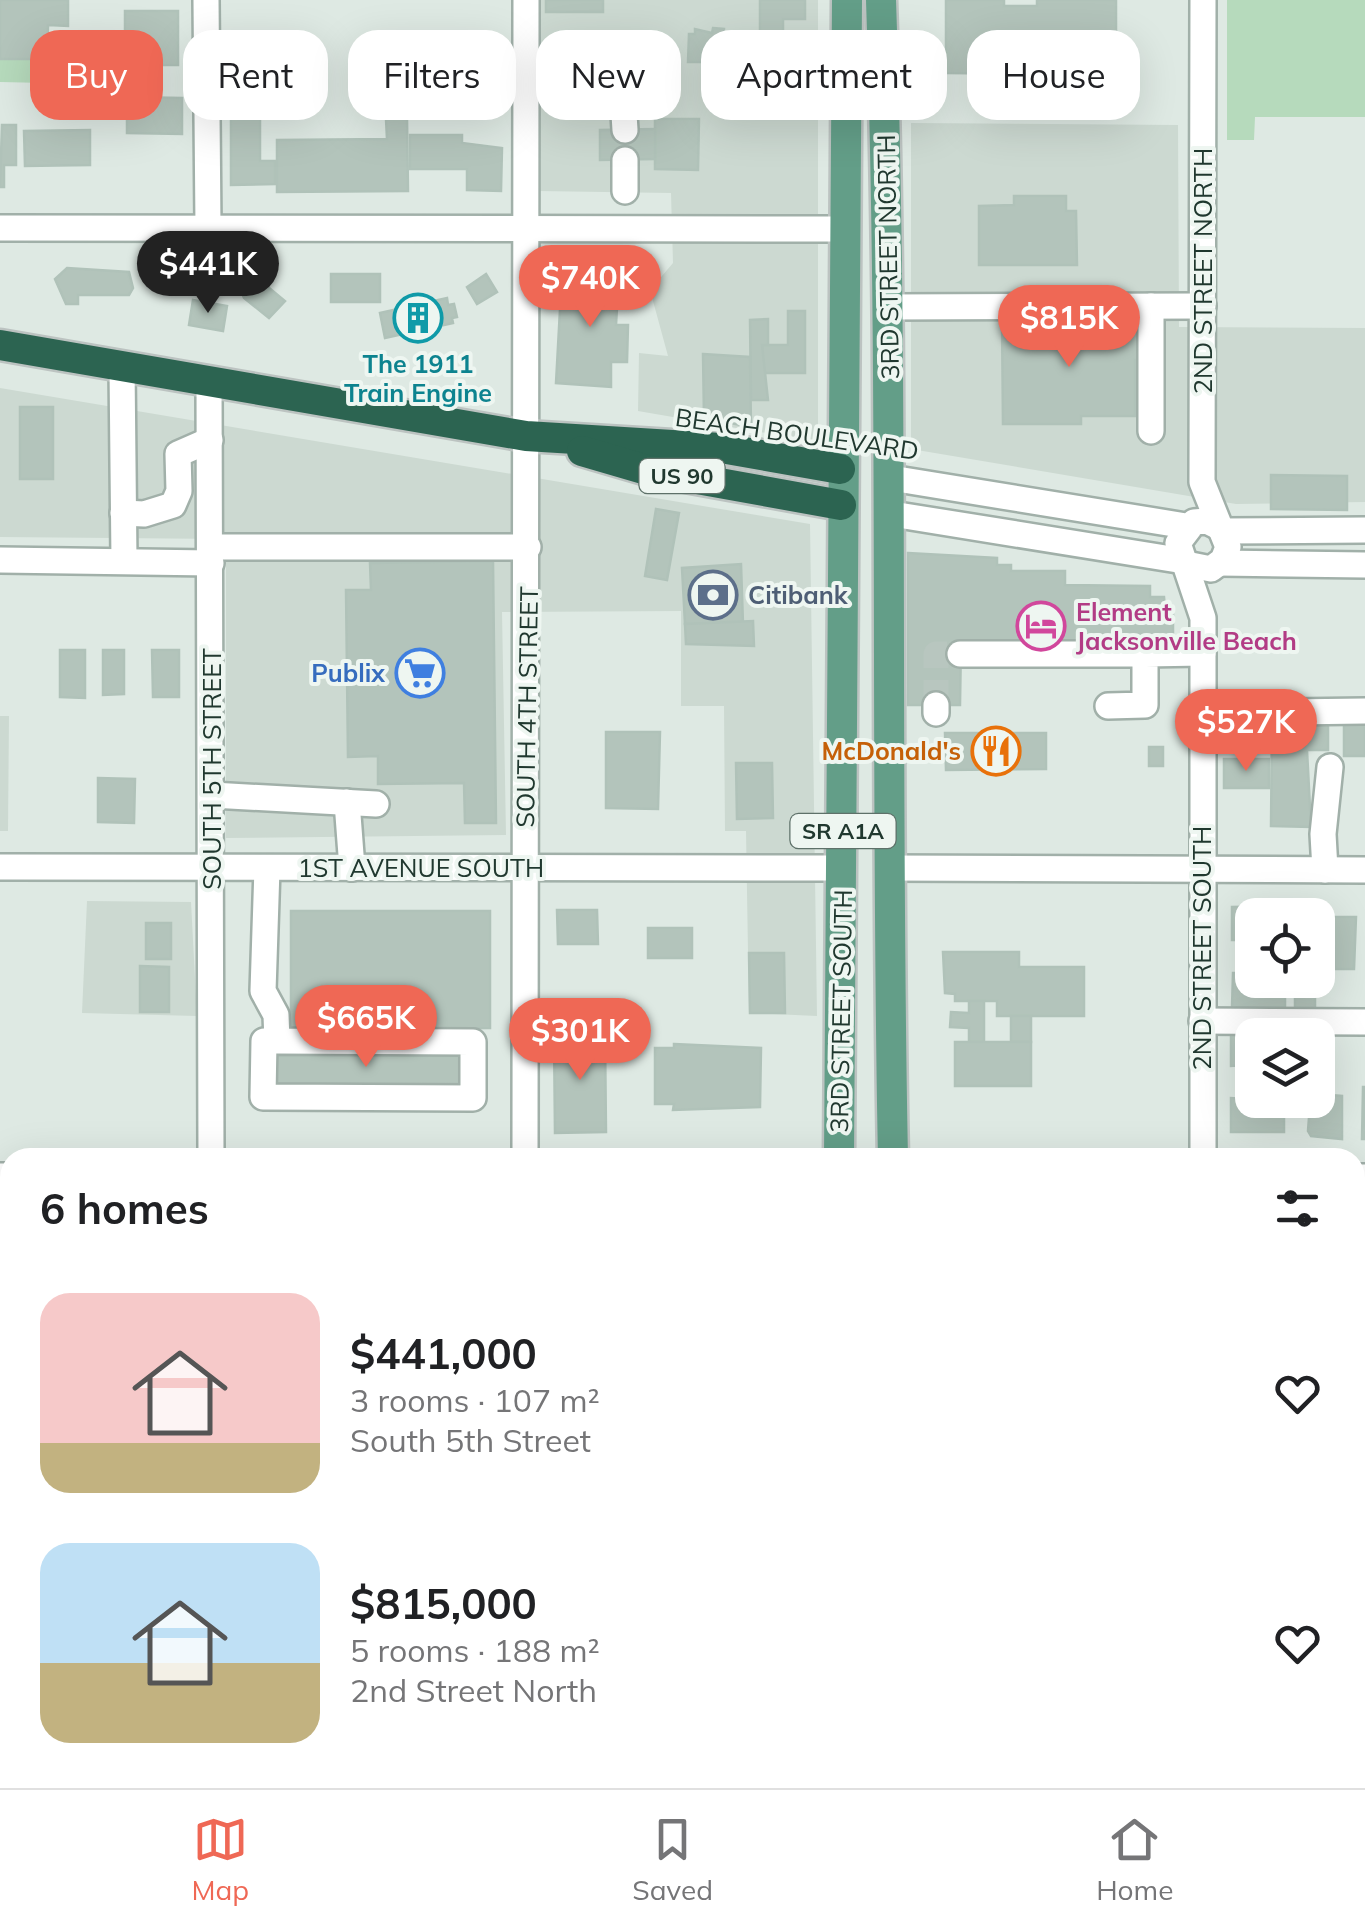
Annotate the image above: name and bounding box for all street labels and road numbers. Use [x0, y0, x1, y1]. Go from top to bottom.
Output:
street label: 3RD STREET NORTH [870, 134, 905, 380]
street label: 2ND STREET NORTH [1187, 148, 1218, 394]
street label: BEACH BOULEVARD [673, 401, 921, 466]
road number: US 90 [640, 459, 724, 493]
street label: SOUTH 4TH STREET [509, 586, 544, 828]
street label: SOUTH 5TH STREET [196, 648, 227, 890]
road number: SR A1A [790, 814, 896, 848]
street label: 2ND STREET SOUTH [1186, 826, 1217, 1070]
street label: 1ST AVENUE SOUTH [298, 852, 544, 883]
street label: 3RD STREET SOUTH [823, 889, 858, 1133]

